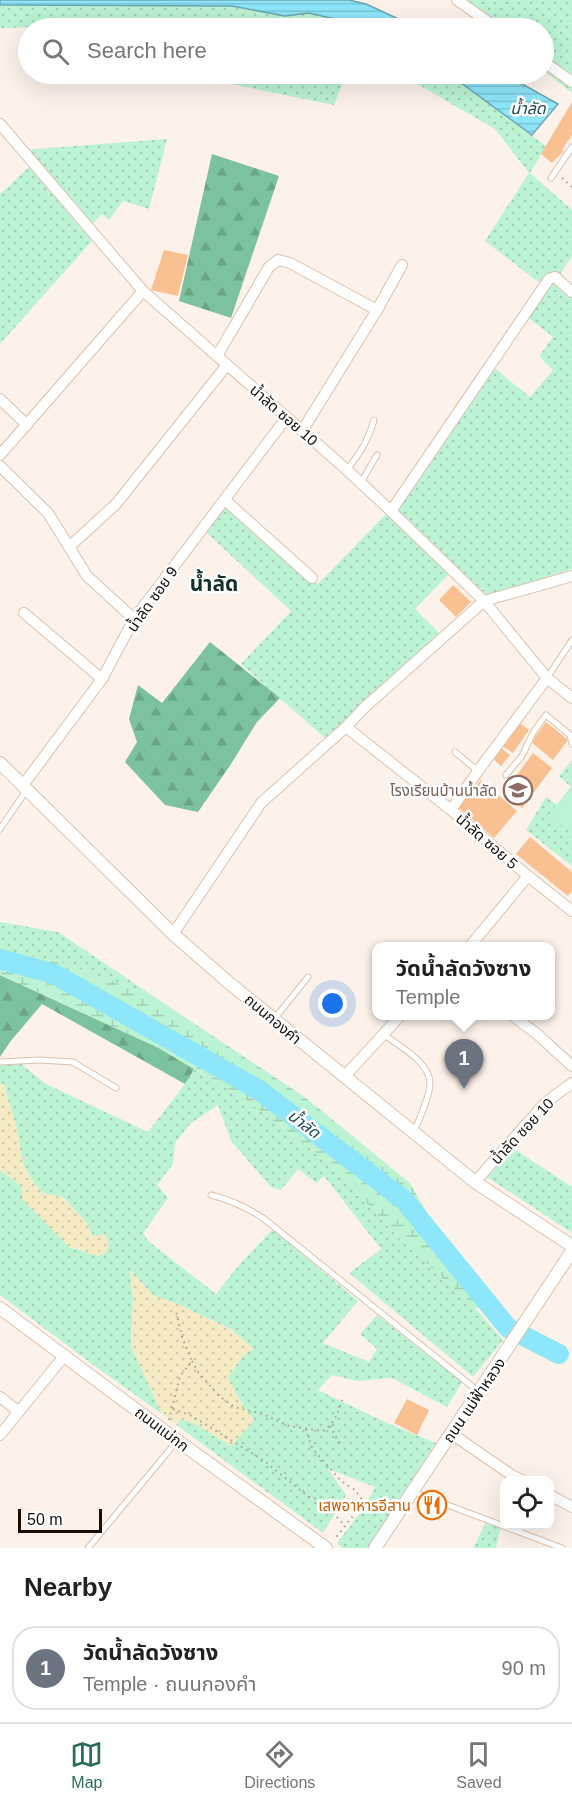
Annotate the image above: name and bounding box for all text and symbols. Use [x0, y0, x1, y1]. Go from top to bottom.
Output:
search box [18, 18, 554, 84]
icon: search [39, 35, 72, 68]
text: Search here [87, 38, 207, 63]
water label: น้ำลัด [510, 97, 547, 117]
street label: น้ำลัด ซอย 10 [247, 380, 323, 449]
street label: น้ำลัด ซอย 9 [122, 562, 181, 635]
district label: น้ำลัด [190, 569, 238, 595]
school or university icon: โรงเรียนบ้านน้ำลัด [502, 774, 534, 806]
place label: โรงเรียนบ้านน้ำลัด [390, 780, 497, 799]
street label: น้ำลัด ซอย 5 [453, 808, 522, 872]
popup [372, 942, 555, 1020]
text: วัดน้ำลัดวังซาง [396, 956, 531, 981]
text: Temple [396, 986, 460, 1008]
your location [318, 989, 347, 1018]
street label: ถนนกองคำ [241, 991, 305, 1047]
pin: 1 [444, 1040, 484, 1089]
street label: น้ำลัด ซอย 10 [486, 1093, 557, 1168]
water label: น้ำลัด [285, 1104, 326, 1142]
street label: ถนน แม่ฟ้าหลวง [439, 1354, 509, 1446]
street label: ถนนแม่กก [132, 1403, 192, 1455]
map controls [500, 1476, 554, 1530]
button: locate [500, 1476, 554, 1530]
restaurant icon: เสพอาหารอีสาน [416, 1489, 448, 1521]
place label: เสพอาหารอีสาน [318, 1497, 411, 1514]
scale bar [18, 1506, 102, 1534]
text: 50 m [27, 1511, 63, 1528]
text: Nearby [24, 1572, 112, 1602]
text: วัดน้ำลัดวังซาง [83, 1640, 218, 1665]
text: 1 [40, 1657, 51, 1679]
text: 90 m [502, 1657, 546, 1679]
text: Temple · ถนนกองคำ [83, 1673, 256, 1695]
tab: Map [70, 1738, 103, 1792]
tab: Directions [244, 1738, 315, 1792]
tab: Saved [456, 1738, 502, 1792]

